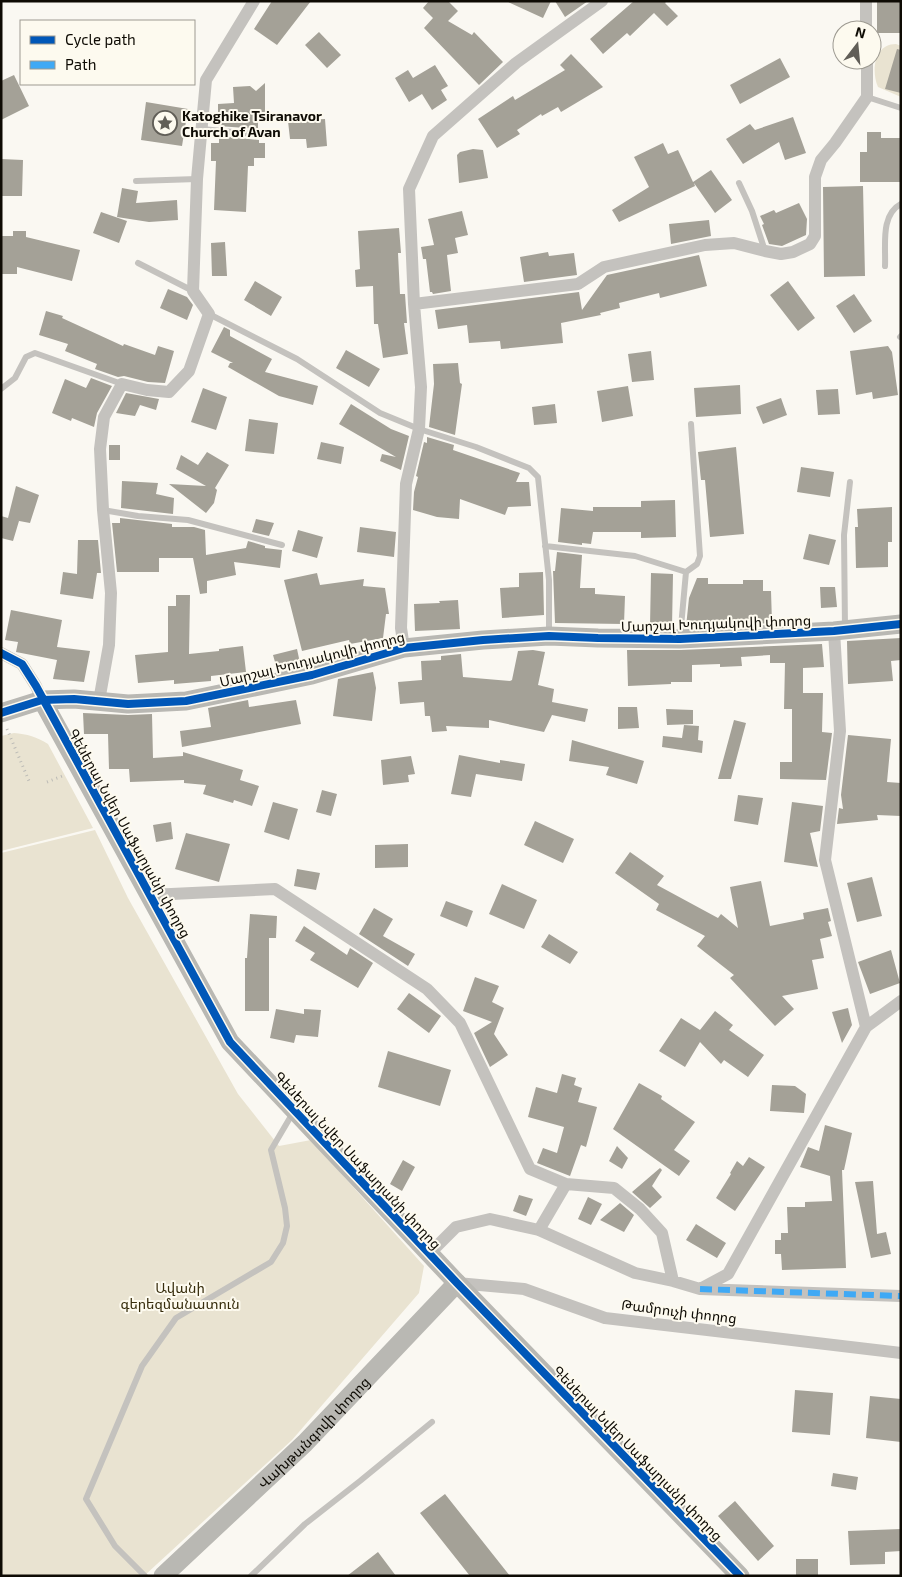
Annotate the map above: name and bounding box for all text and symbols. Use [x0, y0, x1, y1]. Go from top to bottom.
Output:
legend [20, 20, 195, 85]
north arrow [832, 20, 882, 70]
text: N [854, 22, 868, 42]
text: Cycle path [65, 30, 136, 48]
text: Path [65, 55, 96, 73]
place label: Katoghike Tsiranavor Church of Avan [182, 107, 322, 140]
place icon: Katoghike Tsiranavor Church of Avan [152, 110, 178, 136]
street label: Մարշալ Խուդյակովի փողոց [621, 611, 811, 635]
street label: Մարշալ Խուդյակովի փողոց [218, 628, 406, 690]
street label: Գեներալ Նվեր Սաֆարյանի փողոց [65, 725, 195, 941]
street label: Գեներալ Նվեր Սաֆարյանի փողոց [271, 1068, 445, 1252]
park label: Ավանի գերեզմանատուն [120, 1279, 240, 1312]
street label: Թամրուչի փողոց [620, 1295, 738, 1327]
street label: Գեներալ Նվեր Սաֆարյանի փողոց [550, 1362, 726, 1544]
street label: Վախթանգովի փողոց [254, 1373, 372, 1492]

